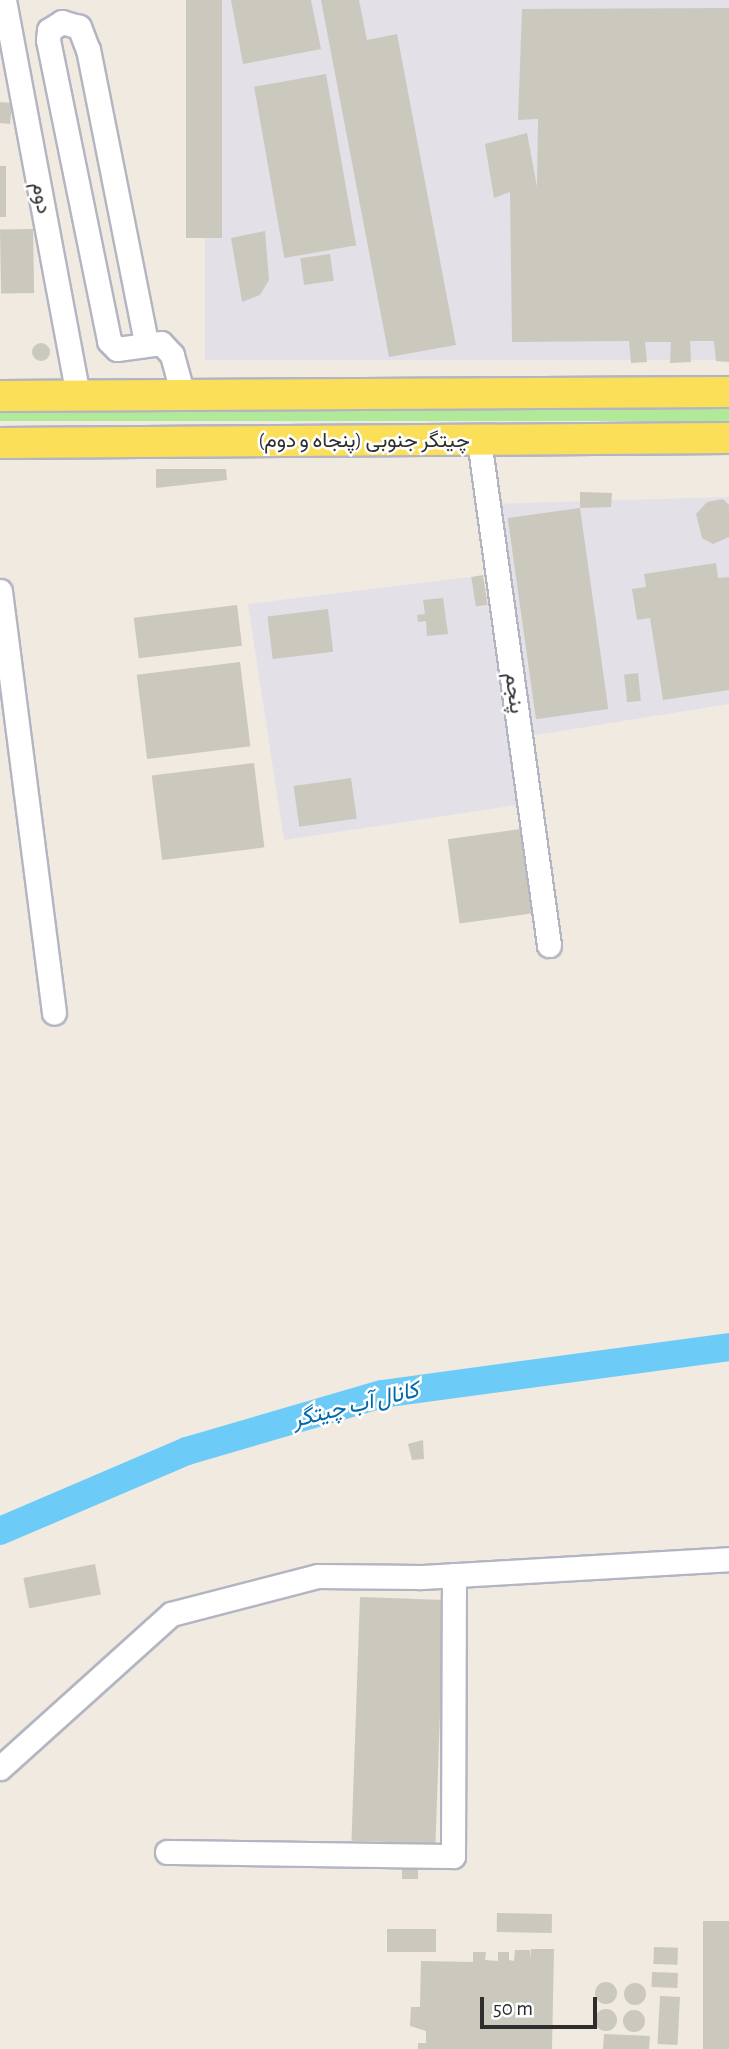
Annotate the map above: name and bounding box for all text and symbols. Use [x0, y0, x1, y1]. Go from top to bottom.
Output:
street label: دوم [26, 180, 56, 216]
street label: چیتگر جنوبی (پنجاه و دوم) [258, 428, 470, 454]
street label: پنجم [499, 671, 529, 715]
water label: کانال آب چیتگر [290, 1377, 422, 1435]
scale bar [484, 1982, 601, 2026]
text: 50 m [493, 1998, 533, 2019]

